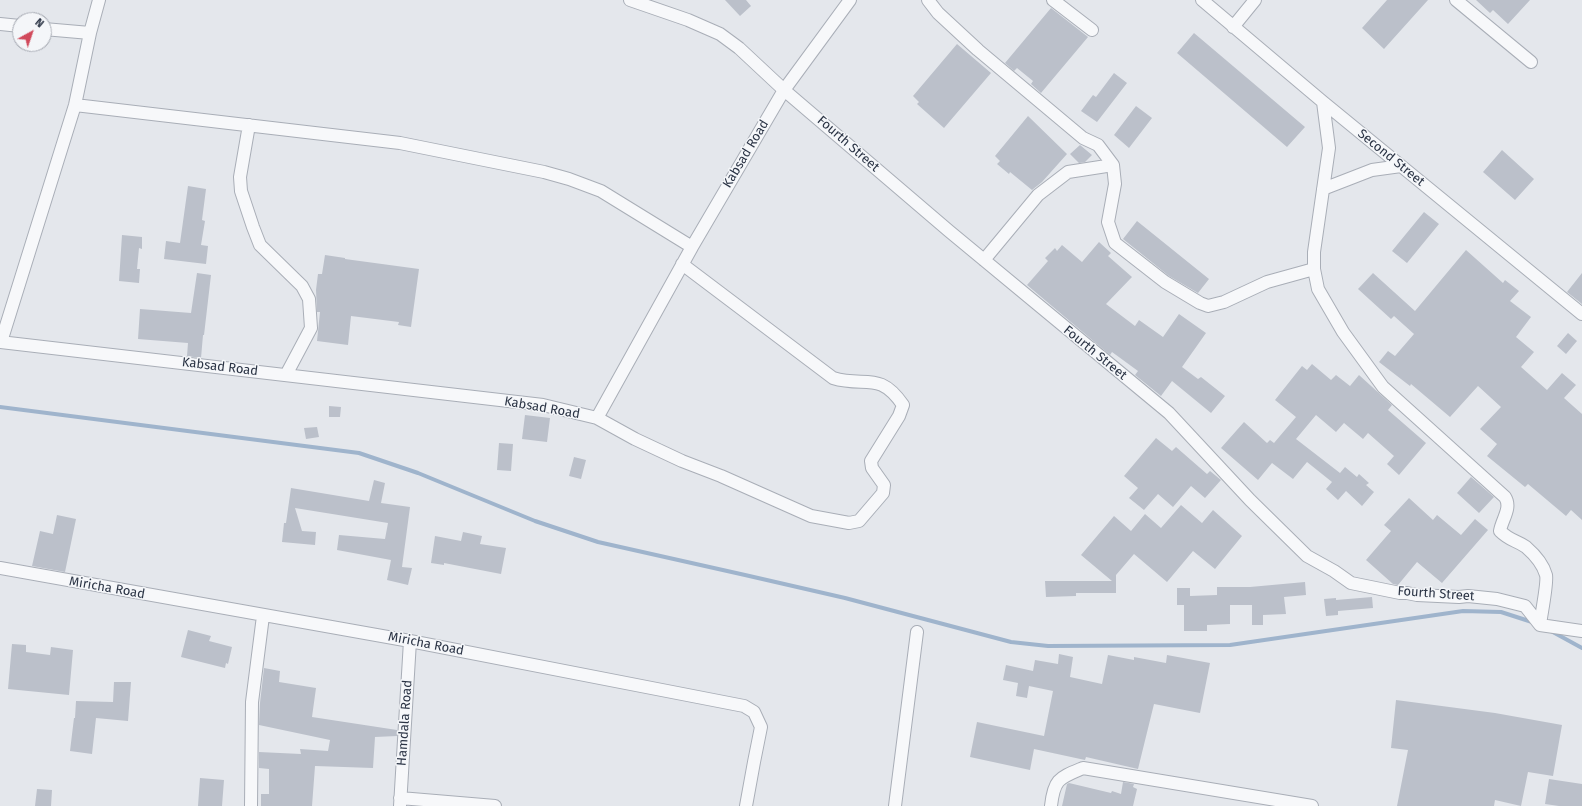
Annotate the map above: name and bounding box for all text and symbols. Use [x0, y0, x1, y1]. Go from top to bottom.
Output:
north arrow [12, 12, 52, 52]
text: N [32, 16, 46, 31]
street label: Fourth Street [814, 113, 882, 175]
street label: Kabsad Road [720, 117, 772, 191]
street label: Second Street [1354, 126, 1428, 190]
street label: Fourth Street [1060, 323, 1130, 383]
street label: Kabsad Road [181, 355, 259, 379]
street label: Kabsad Road [503, 394, 581, 422]
street label: Miricha Road [68, 574, 146, 602]
street label: Fourth Street [1397, 584, 1475, 604]
street label: Miricha Road [387, 629, 465, 659]
street label: Hamdala Road [394, 680, 416, 766]

